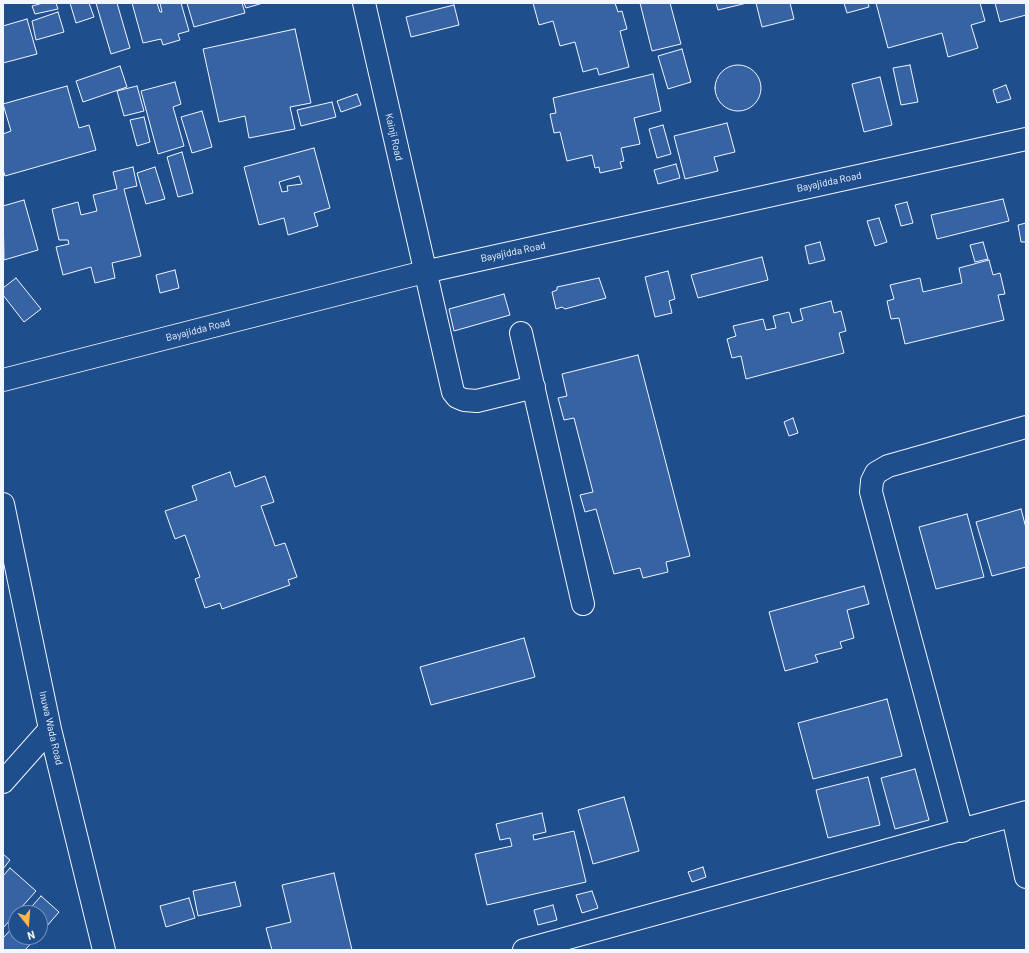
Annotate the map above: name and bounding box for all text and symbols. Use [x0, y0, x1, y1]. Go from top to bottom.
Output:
street label: Kainji Road [383, 112, 405, 162]
street label: Bayajidda Road [795, 169, 863, 195]
street label: Bayajidda Road [479, 239, 547, 265]
street label: Bayajidda Road [165, 316, 231, 344]
street label: Inuwa Wada Road [37, 690, 65, 766]
north arrow [8, 905, 48, 945]
text: N [26, 929, 37, 943]

